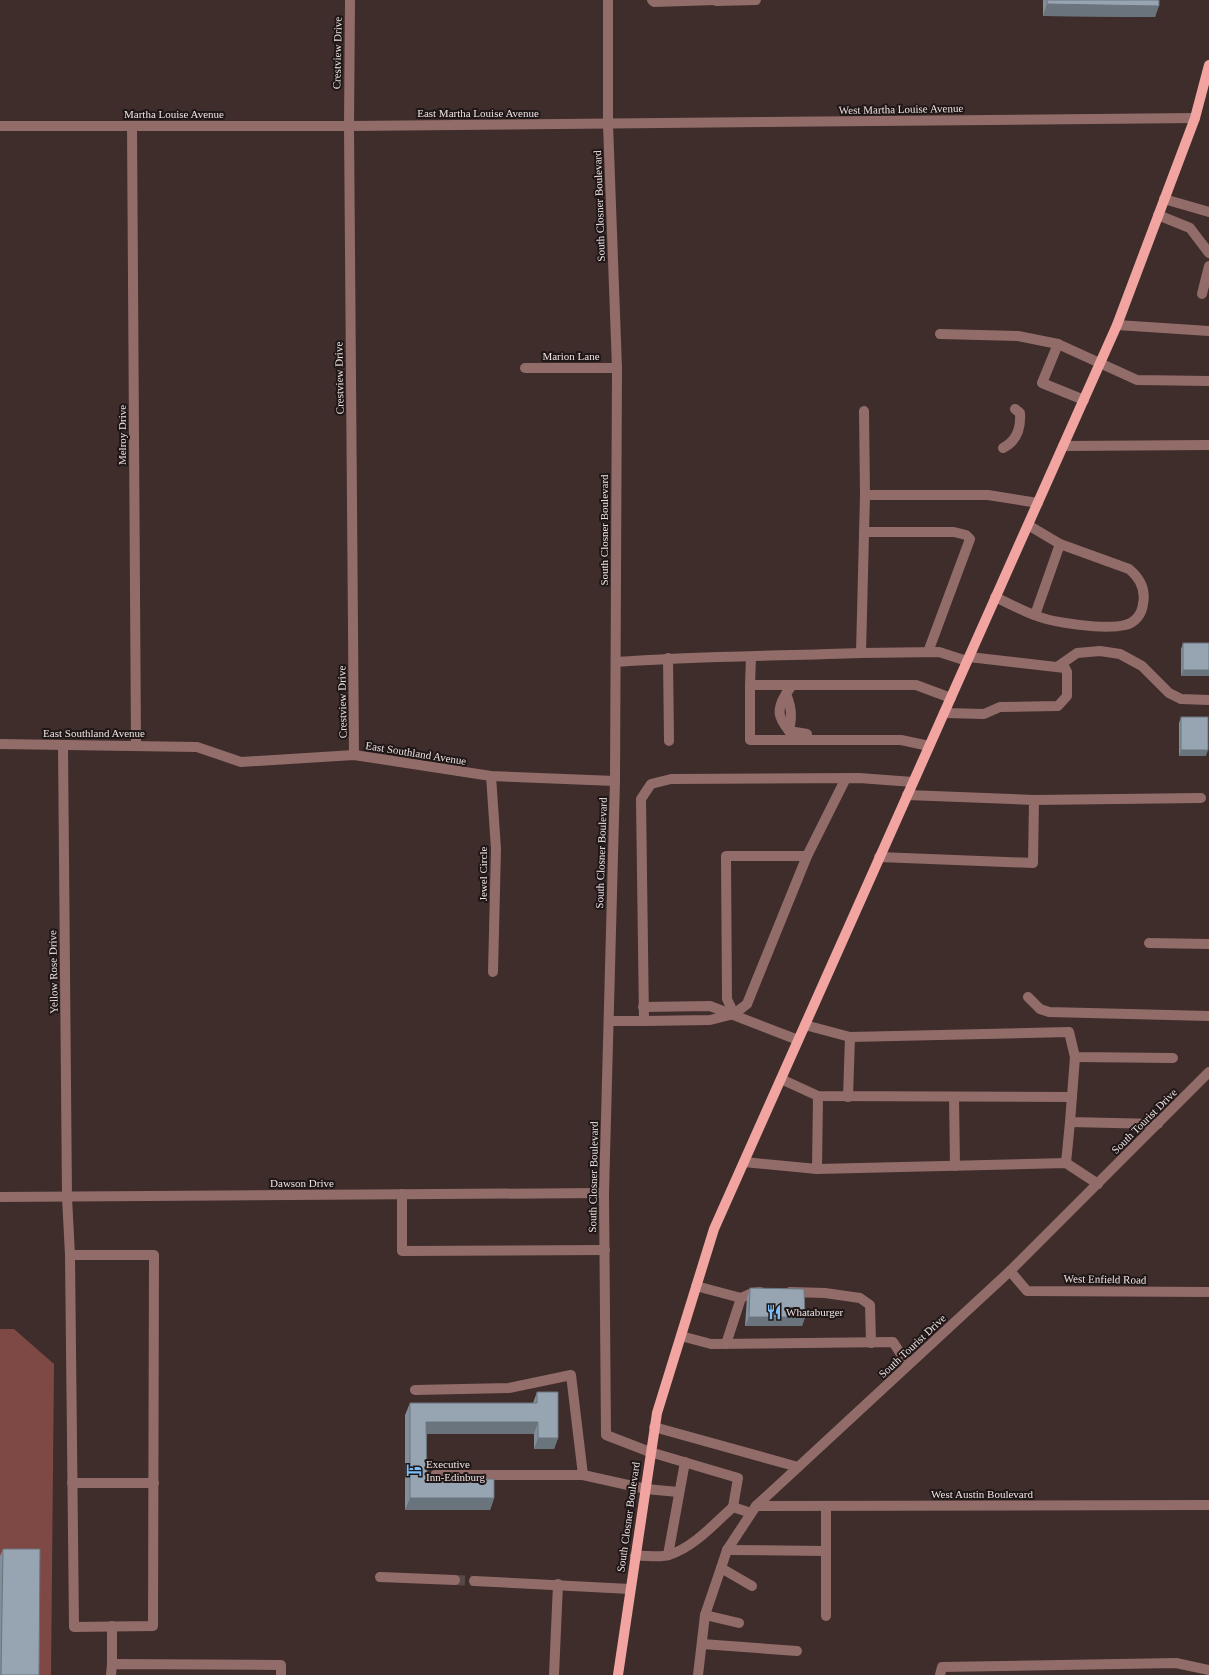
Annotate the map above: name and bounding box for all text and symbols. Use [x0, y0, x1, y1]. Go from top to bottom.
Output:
street label: Crestview Drive [330, 17, 344, 89]
street label: West Martha Louise Avenue [839, 102, 963, 116]
street label: East Martha Louise Avenue [417, 107, 539, 119]
street label: Martha Louise Avenue [124, 108, 224, 120]
street label: South Closner Boulevard [591, 150, 607, 262]
street label: Crestview Drive [332, 342, 346, 414]
street label: Marion Lane [542, 350, 600, 362]
street label: Melroy Drive [116, 405, 128, 465]
street label: South Closner Boulevard [598, 474, 610, 586]
street label: Crestview Drive [335, 666, 349, 738]
street label: East Southland Avenue [43, 727, 145, 739]
street label: East Southland Avenue [365, 739, 467, 767]
street label: South Closner Boulevard [593, 797, 609, 909]
street label: Jewel Circle [477, 847, 489, 901]
street label: Yellow Rose Drive [46, 930, 60, 1014]
street label: South Tourist Drive [1109, 1086, 1179, 1156]
street label: South Closner Boulevard [586, 1121, 600, 1233]
street label: Dawson Drive [270, 1177, 334, 1189]
street label: West Enfield Road [1063, 1272, 1147, 1286]
restaurant icon: Whataburger [765, 1303, 783, 1321]
place label: Whataburger [786, 1306, 844, 1318]
street label: South Tourist Drive [876, 1312, 948, 1380]
place label: Executive Inn-Edinburg [426, 1458, 486, 1483]
hotel icon: Executive Inn-Edinburg [405, 1461, 423, 1479]
street label: South Closner Boulevard [614, 1461, 642, 1573]
street label: West Austin Boulevard [931, 1488, 1033, 1500]

